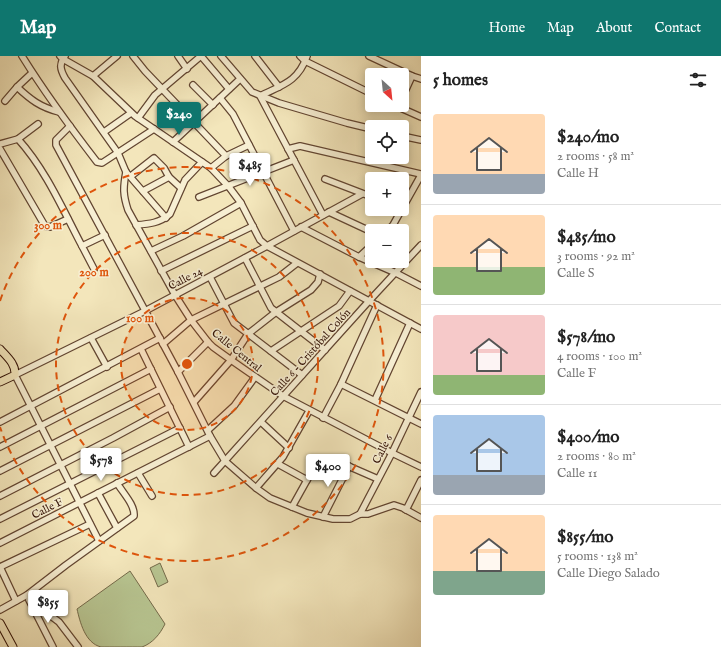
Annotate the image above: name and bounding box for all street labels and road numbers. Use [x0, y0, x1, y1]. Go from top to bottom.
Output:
street label: Calle 24 [166, 264, 205, 294]
street label: Calle 6 - Cristóbal Colón [268, 306, 354, 400]
street label: Calle Central [209, 326, 264, 375]
street label: Calle 6 [370, 432, 396, 466]
street label: Calle F [30, 495, 65, 523]

